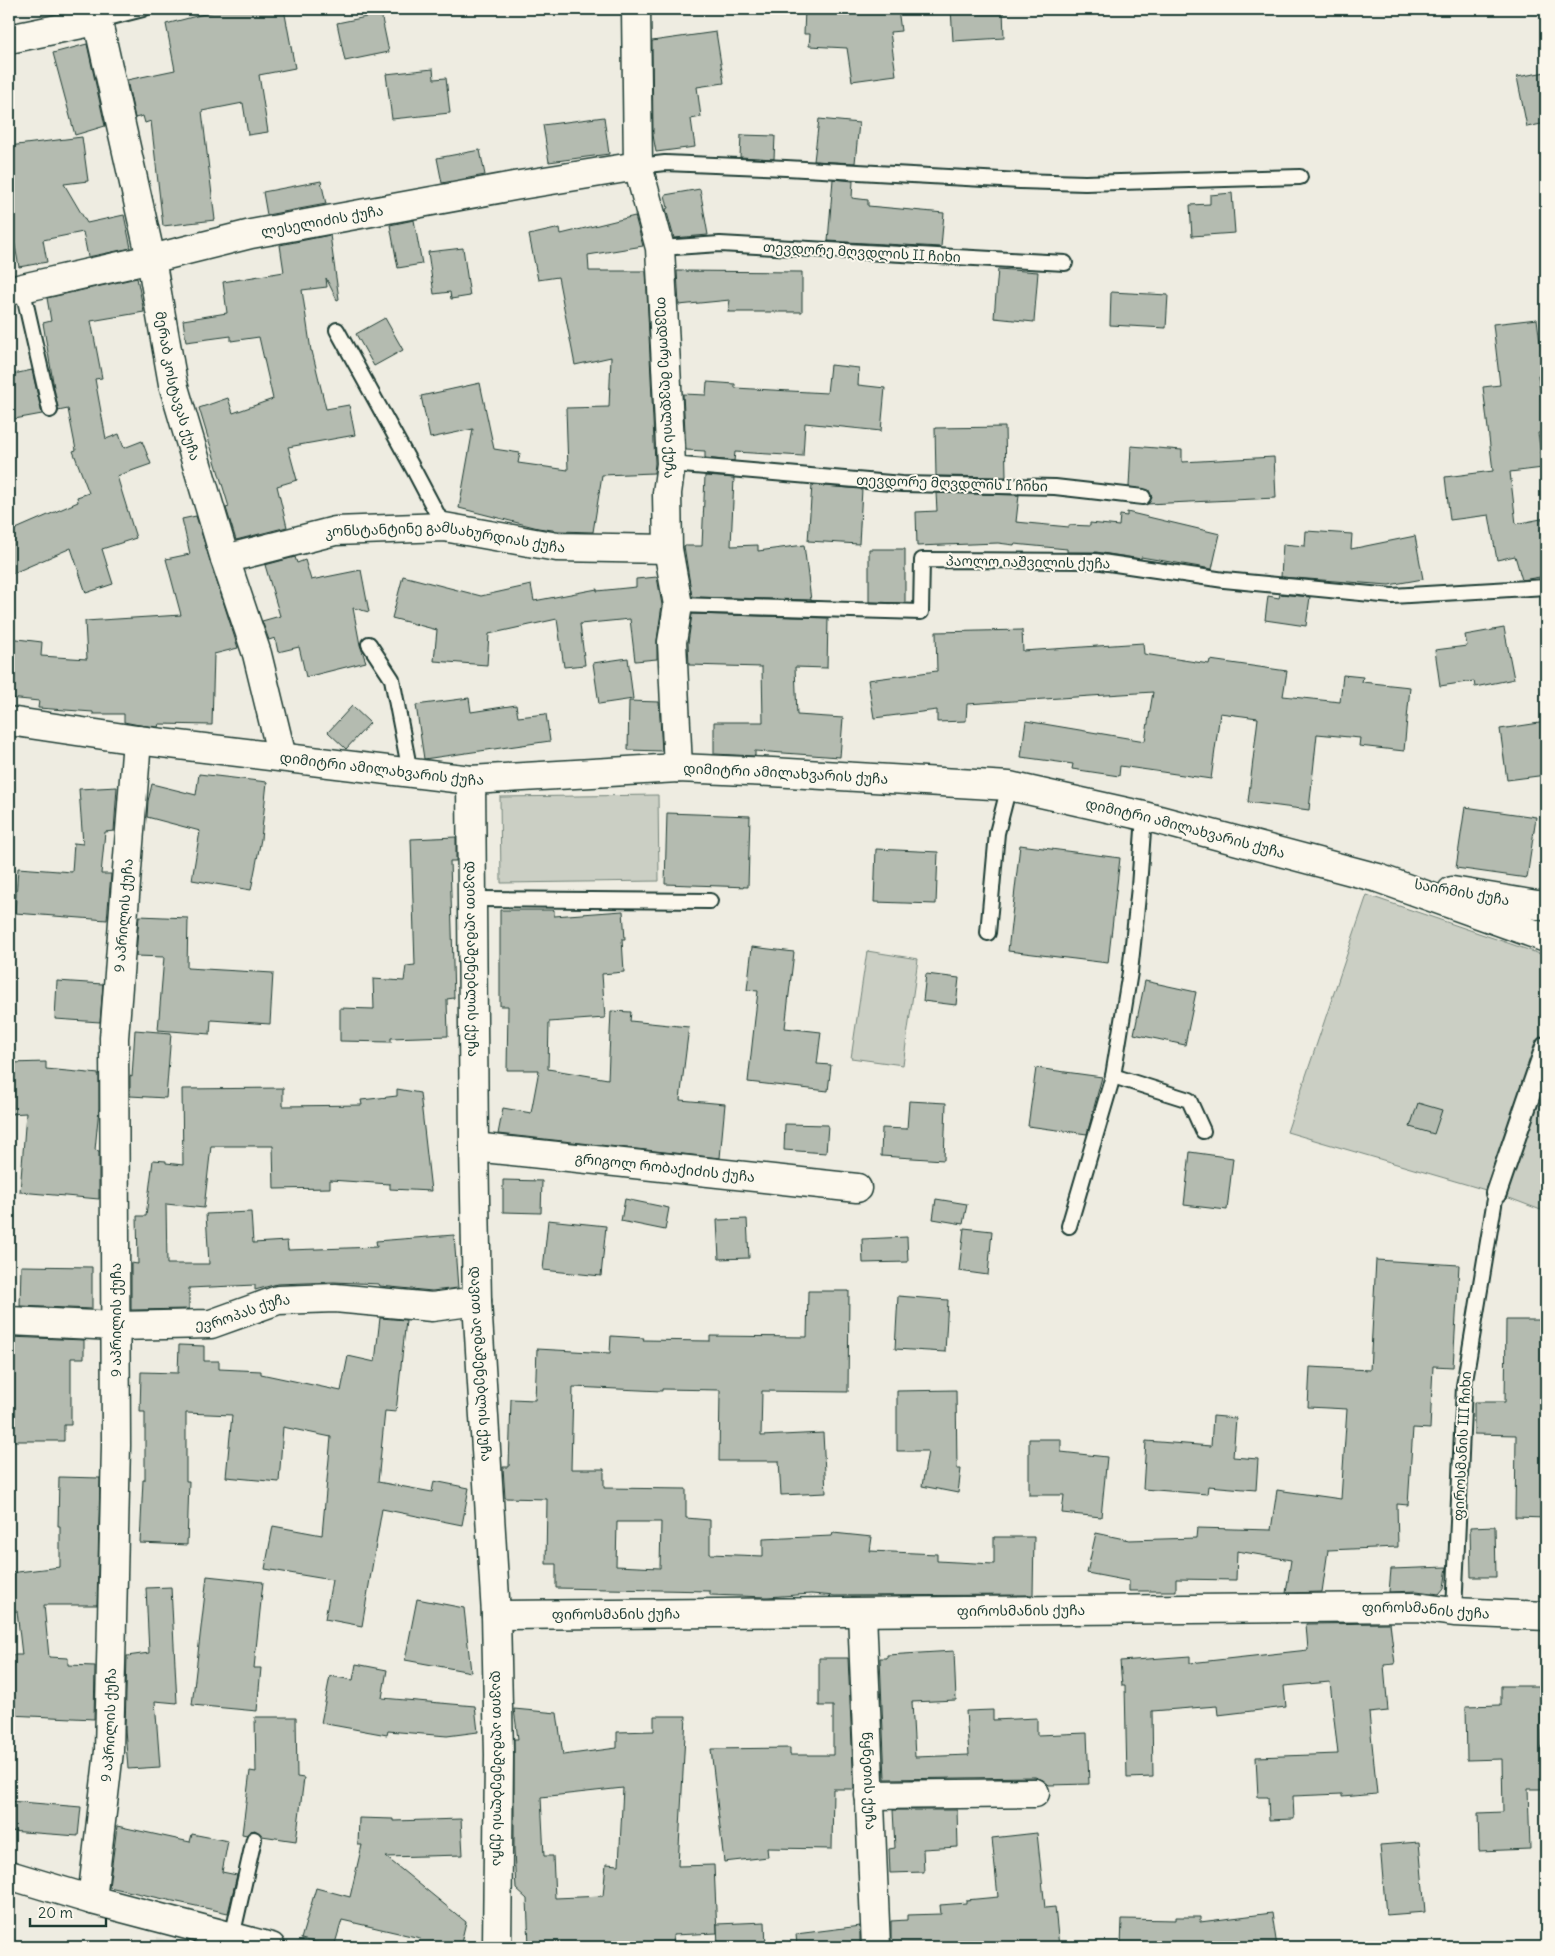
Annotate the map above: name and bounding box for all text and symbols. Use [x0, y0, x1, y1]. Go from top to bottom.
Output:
street label: ლესელიძის ქუჩა [260, 201, 385, 241]
street label: თევდორე მღვდლის II ჩიხი [763, 238, 961, 266]
street label: თევდორე მღვდლის ქუჩა [653, 296, 680, 480]
street label: მერაბ კოსტავას ქუჩა [151, 310, 204, 463]
street label: თევდორე მღვდლის I ჩიხი [856, 471, 1048, 495]
street label: კონსტანტინე გამსახურდიას ქუჩა [322, 518, 565, 556]
street label: პაოლო იაშვილის ქუჩა [946, 552, 1110, 572]
street label: დიმიტრი ამილახვარის ქუჩა [279, 748, 484, 789]
street label: დიმიტრი ამილახვარის ქუჩა [683, 759, 889, 788]
street label: დიმიტრი ამილახვარის ქუჩა [1084, 794, 1287, 862]
street label: 9 აპრილის ქუჩა [110, 858, 137, 973]
street label: დავით აღმაშენებლის ქუჩა [463, 861, 482, 1057]
street label: საირმის ქუჩა [1413, 875, 1511, 909]
street label: გრიგოლ რობაქიძის ქუჩა [574, 1149, 756, 1186]
street label: 9 აპრილის ქუჩა [107, 1263, 125, 1377]
street label: დავით აღმაშენებლის ქუჩა [467, 1266, 496, 1462]
street label: ევროპას ქუჩა [195, 1291, 291, 1333]
street label: ფიროსმანის III ჩიხი [1449, 1371, 1475, 1521]
street label: ფიროსმანის ქუჩა [1362, 1598, 1490, 1623]
street label: ფიროსმანის ქუჩა [957, 1601, 1085, 1620]
street label: ფიროსმანის ქუჩა [552, 1604, 680, 1624]
street label: 9 აპრილის ქუჩა [97, 1668, 120, 1783]
street label: დავით აღმაშენებლის ქუჩა [488, 1670, 508, 1866]
street label: წყნეთის ქუჩა [858, 1731, 880, 1830]
scale bar [30, 1896, 106, 1928]
text: 20 m [38, 1903, 73, 1922]

